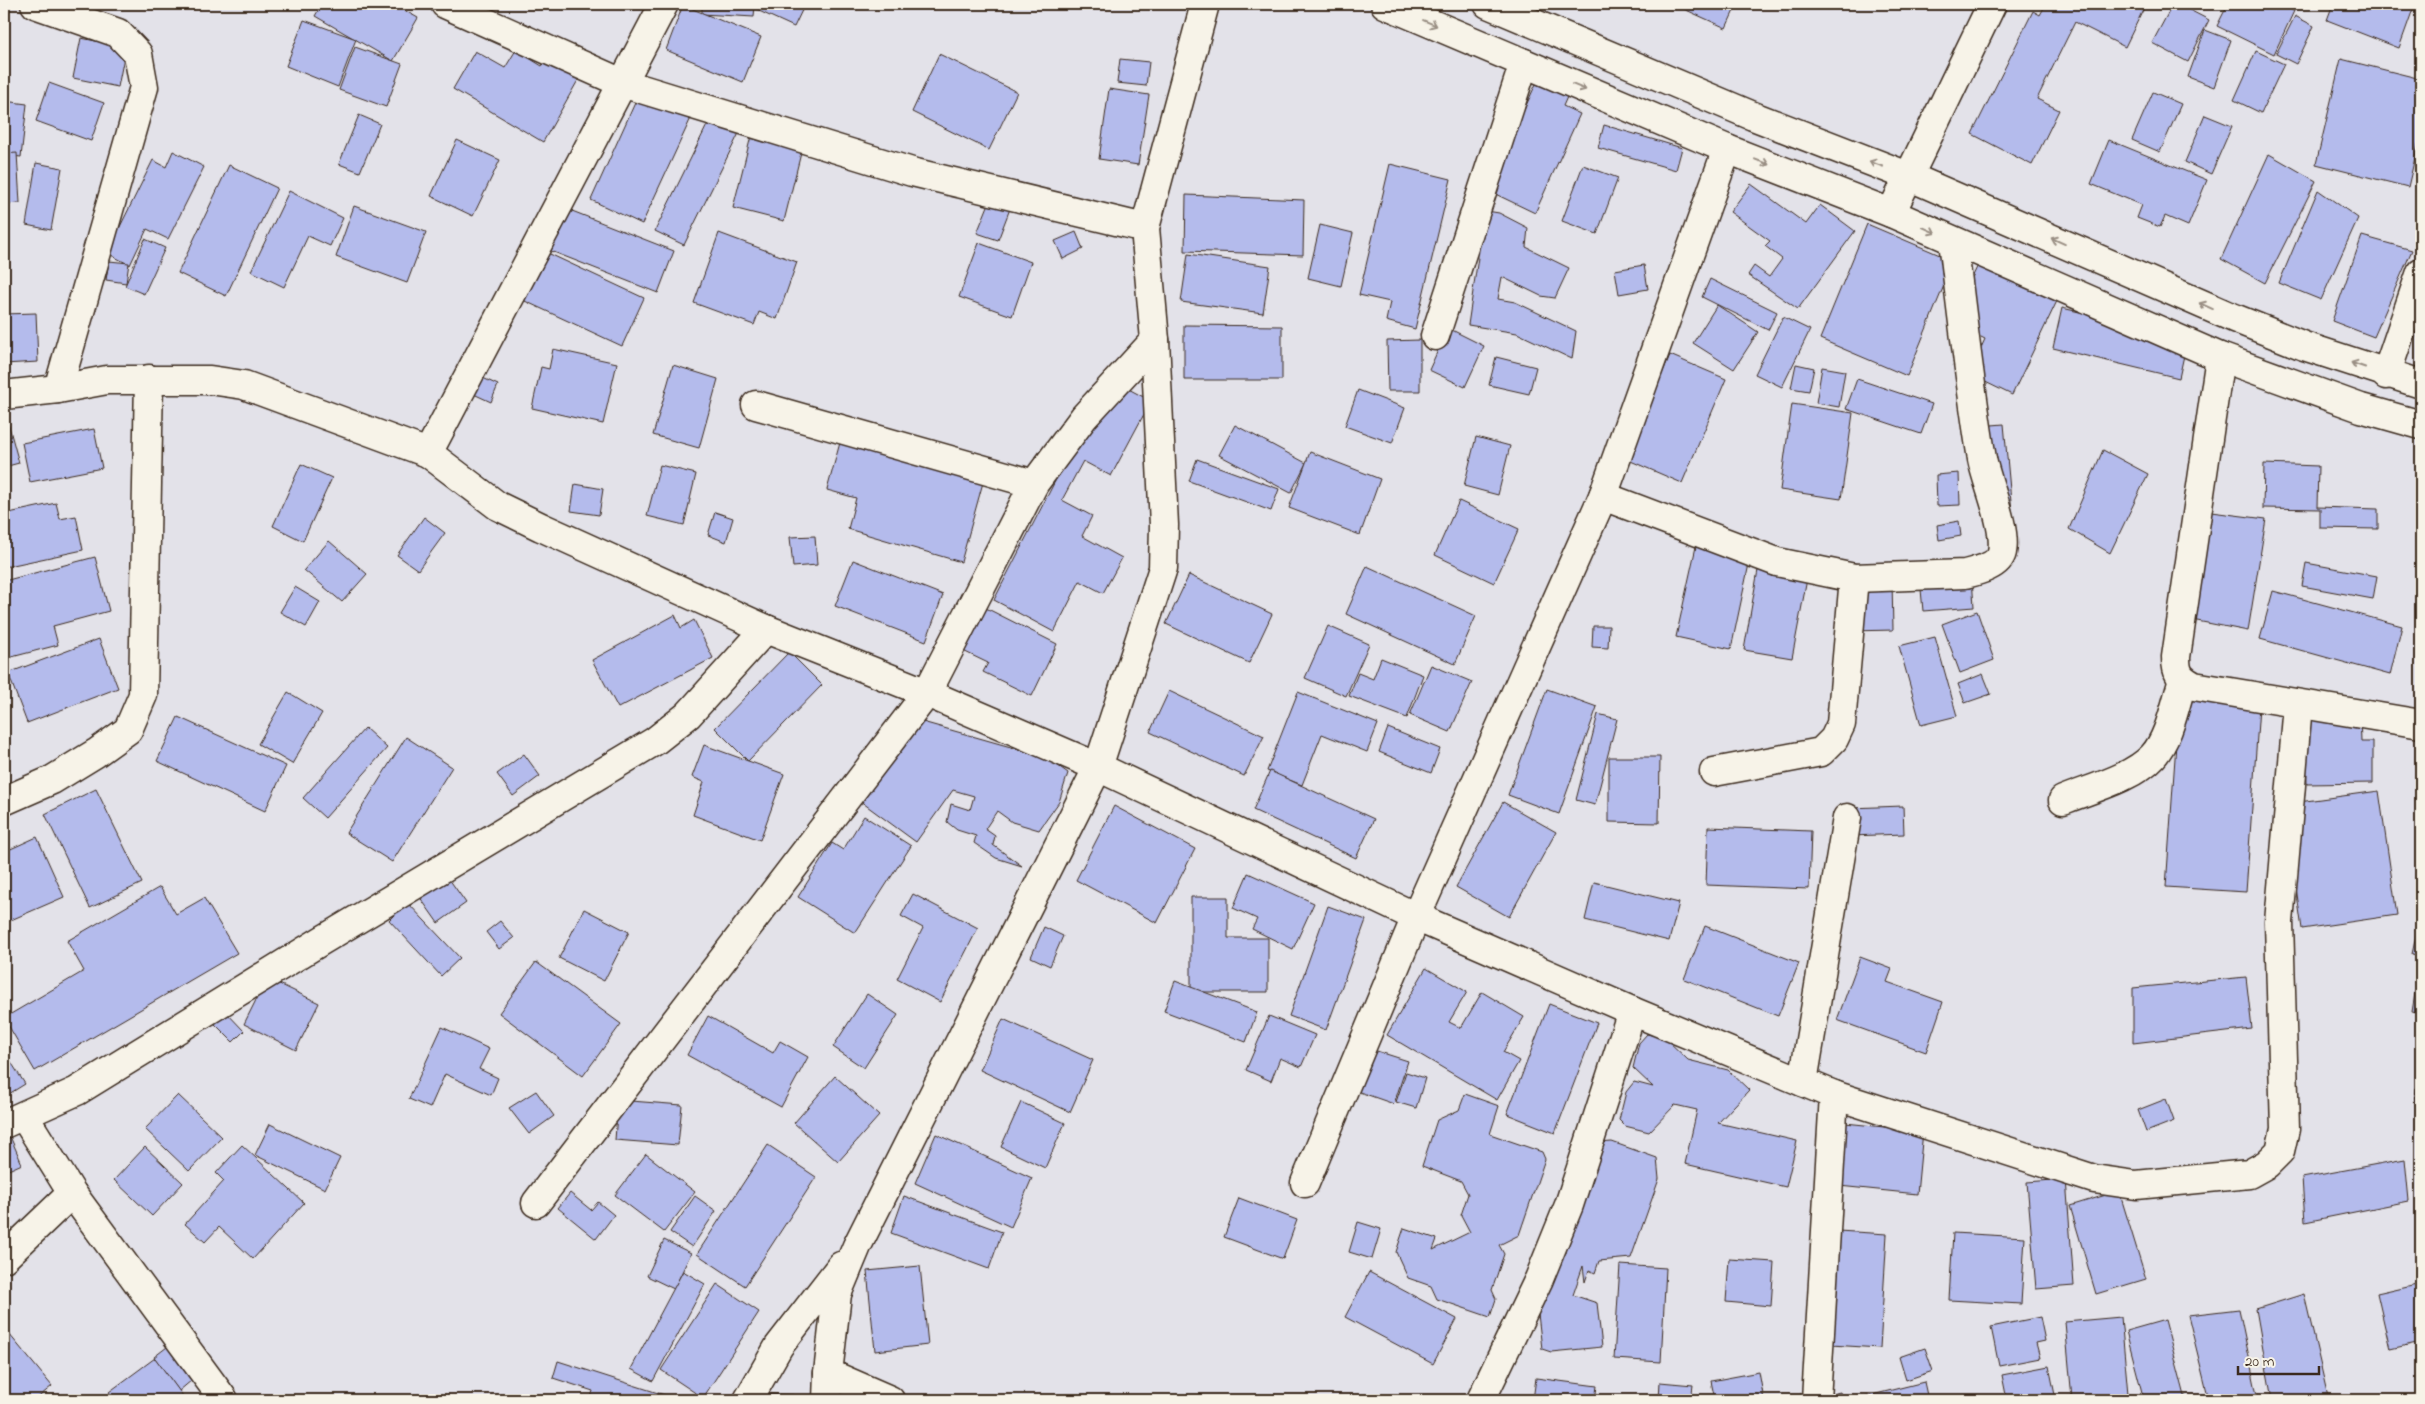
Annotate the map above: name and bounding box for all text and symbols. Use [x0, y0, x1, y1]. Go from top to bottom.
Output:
one-way arrow [1422, 19, 1437, 28]
one-way arrow [1571, 82, 1586, 92]
one-way arrow [1754, 158, 1769, 168]
one-way arrow [1869, 159, 1884, 168]
one-way arrow [1921, 225, 1936, 235]
one-way arrow [2051, 236, 2066, 246]
one-way arrow [2199, 301, 2214, 311]
one-way arrow [2351, 360, 2366, 369]
scale bar [2238, 1344, 2319, 1376]
text: 20 m [2245, 1351, 2275, 1373]

